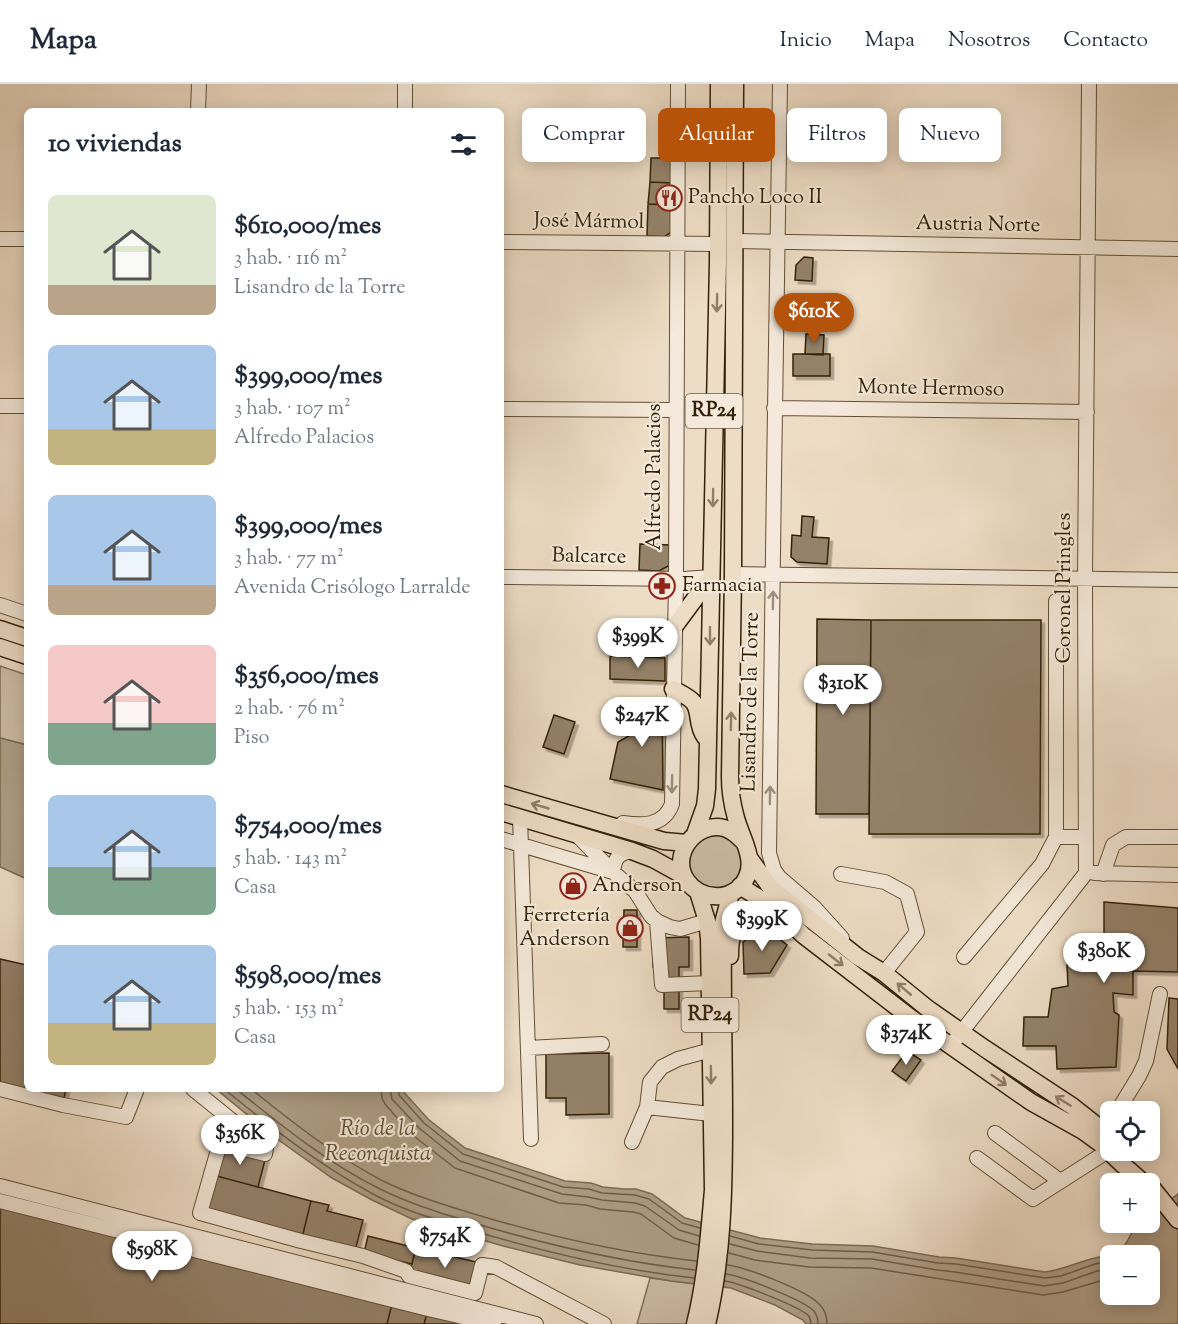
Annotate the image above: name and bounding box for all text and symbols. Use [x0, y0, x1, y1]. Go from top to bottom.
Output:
text: Mapa [30, 21, 97, 61]
text: Inicio [780, 26, 832, 56]
text: Mapa [865, 26, 915, 56]
text: Nosotros [948, 26, 1030, 56]
text: Contacto [1063, 26, 1148, 56]
chip: Comprar [522, 108, 646, 162]
chip: Alquilar [658, 108, 775, 162]
chip: Filtros [787, 108, 887, 162]
chip: Nuevo [899, 108, 1001, 162]
text: 10 viviendas [48, 126, 182, 163]
icon: filters [447, 128, 480, 161]
restaurant icon: Pancho Loco II [654, 183, 684, 213]
place label: Pancho Loco II [688, 183, 822, 213]
street label: José Mármol [532, 206, 645, 238]
text: $610,000/mes [234, 208, 381, 245]
street label: Austria Norte [915, 209, 1041, 241]
icon: home [96, 219, 168, 291]
text: 3 hab. · 116 m² [234, 245, 347, 274]
text: Lisandro de la Torre [234, 274, 406, 303]
one-way arrow [711, 292, 723, 312]
pin: $610K [772, 293, 856, 344]
text: $610K [788, 298, 840, 327]
text: $399,000/mes [234, 358, 383, 395]
icon: home [96, 369, 168, 441]
street label: Monte Hermoso [857, 373, 1005, 405]
road number: RP24 [686, 394, 742, 428]
text: 3 hab. · 107 m² [234, 395, 351, 424]
street label: Alfredo Palacios [640, 404, 670, 551]
text: Alfredo Palacios [234, 424, 374, 453]
one-way arrow [707, 487, 718, 507]
text: $399,000/mes [234, 508, 383, 545]
street label: Coronel Pringles [1050, 513, 1080, 663]
icon: home [96, 519, 168, 591]
street label: Balcarce [551, 541, 627, 573]
text: 3 hab. · 77 m² [234, 545, 344, 574]
pharmacy icon: Farmacia [647, 571, 677, 601]
place label: Farmacia [682, 571, 763, 601]
text: Avenida Crisólogo Larralde [234, 574, 470, 603]
one-way arrow [767, 590, 779, 610]
street label: Lisandro de la Torre [734, 612, 768, 792]
pin: $399K [596, 618, 680, 669]
text: $399K [612, 623, 664, 652]
one-way arrow [704, 625, 716, 645]
text: $356,000/mes [234, 658, 379, 695]
pin: $310K [801, 665, 885, 716]
icon: home [96, 669, 168, 741]
text: $310K [818, 670, 868, 699]
text: 2 hab. · 76 m² [234, 695, 345, 724]
pin: $247K [600, 697, 684, 748]
text: $247K [615, 702, 669, 731]
one-way arrow [725, 712, 736, 732]
text: Piso [234, 724, 269, 753]
one-way arrow [666, 774, 678, 794]
one-way arrow [764, 785, 776, 805]
one-way arrow [531, 800, 550, 811]
text: $754,000/mes [234, 808, 382, 845]
icon: home [96, 819, 168, 891]
text: 5 hab. · 143 m² [234, 845, 347, 874]
shop icon: Anderson [558, 871, 588, 901]
place label: Anderson [592, 871, 683, 901]
text: Casa [234, 874, 276, 903]
place label: Ferretería Anderson [519, 901, 610, 955]
pin: $399K [720, 901, 804, 952]
text: $399K [736, 906, 788, 935]
shop icon: Ferretería Anderson [615, 913, 645, 943]
pin: $380K [1062, 933, 1146, 984]
text: $380K [1077, 938, 1131, 967]
one-way arrow [828, 954, 844, 967]
text: $598,000/mes [234, 958, 381, 995]
icon: home [96, 969, 168, 1041]
one-way arrow [897, 982, 912, 996]
text: 5 hab. · 153 m² [234, 995, 344, 1024]
road number: RP24 [682, 998, 738, 1032]
pin: $374K [864, 1015, 948, 1066]
text: $374K [880, 1020, 932, 1049]
text: Casa [234, 1024, 276, 1053]
one-way arrow [705, 1064, 717, 1084]
one-way arrow [990, 1074, 1006, 1086]
one-way arrow [1055, 1094, 1072, 1107]
map controls [1100, 1101, 1160, 1305]
button: locate [1100, 1101, 1160, 1161]
water label: Río de la Reconquista [325, 1114, 431, 1171]
pin: $356K [198, 1115, 282, 1166]
text: $356K [215, 1120, 265, 1149]
button: + [1100, 1173, 1160, 1233]
pin: $754K [403, 1218, 487, 1269]
text: $754K [419, 1223, 471, 1252]
pin: $598K [110, 1231, 194, 1282]
text: $598K [126, 1236, 178, 1265]
button: − [1100, 1245, 1160, 1305]

